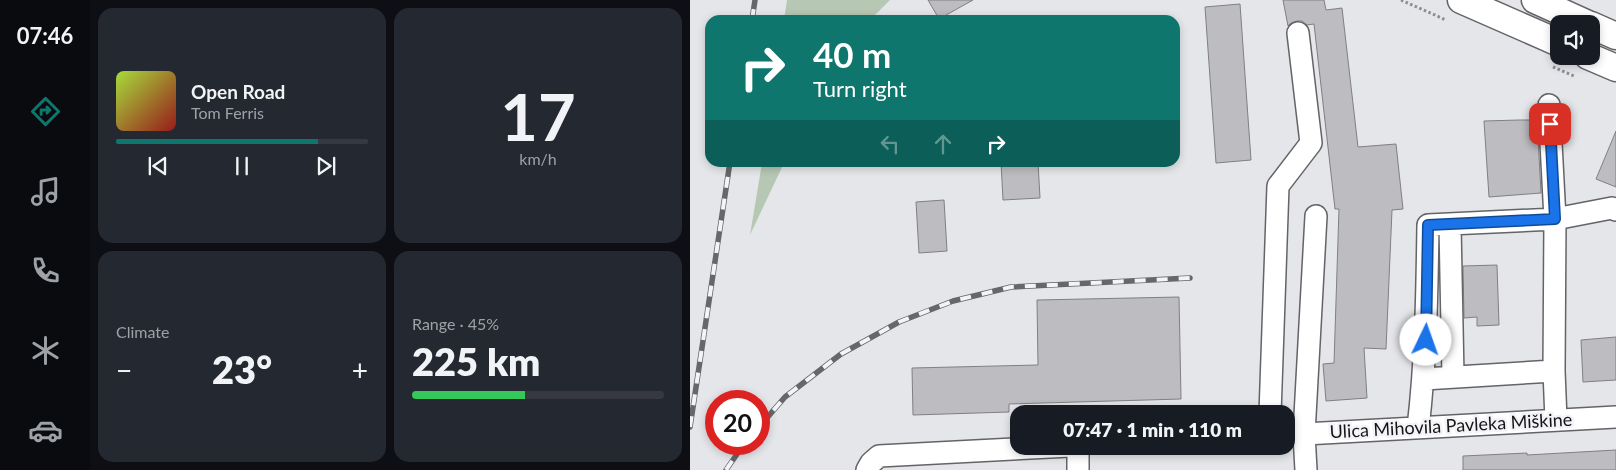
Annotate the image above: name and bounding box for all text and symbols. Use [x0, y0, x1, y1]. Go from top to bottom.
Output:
map controls [1550, 15, 1600, 65]
button: sound [1550, 15, 1600, 65]
text: 07:46 [17, 22, 73, 49]
text: 40 m [813, 33, 891, 75]
icon: right [730, 35, 795, 100]
text: Turn right [813, 75, 907, 102]
text: 17 [500, 77, 576, 155]
text: Open Road [191, 80, 285, 103]
icon: directions [28, 94, 63, 129]
text: Tom Ferris [191, 103, 264, 122]
pin [1529, 103, 1571, 145]
icon: arrive [1536, 110, 1564, 138]
icon: left [876, 130, 904, 158]
icon: ahead [929, 130, 957, 158]
icon: right [982, 130, 1010, 158]
text: km/h [519, 149, 557, 168]
icon: previous [144, 152, 172, 180]
icon: pause [228, 152, 256, 180]
icon: next [312, 152, 340, 180]
icon: music [28, 174, 63, 209]
icon: phone [28, 253, 63, 288]
position arrow [1399, 313, 1451, 365]
text: Range · 45% [412, 314, 499, 333]
text: Climate [116, 322, 169, 341]
icon: climate [28, 333, 63, 368]
text: 225 km [412, 338, 540, 384]
text: 23° [212, 346, 272, 392]
text: − [116, 353, 132, 387]
text: + [352, 353, 368, 387]
speed limit sign: 20 [705, 390, 770, 455]
street label: Ulica Mihovila Pavleka Miškine [1329, 408, 1573, 442]
icon: car [28, 413, 63, 448]
text: 07:47 · 1 min · 110 m [1063, 418, 1242, 441]

